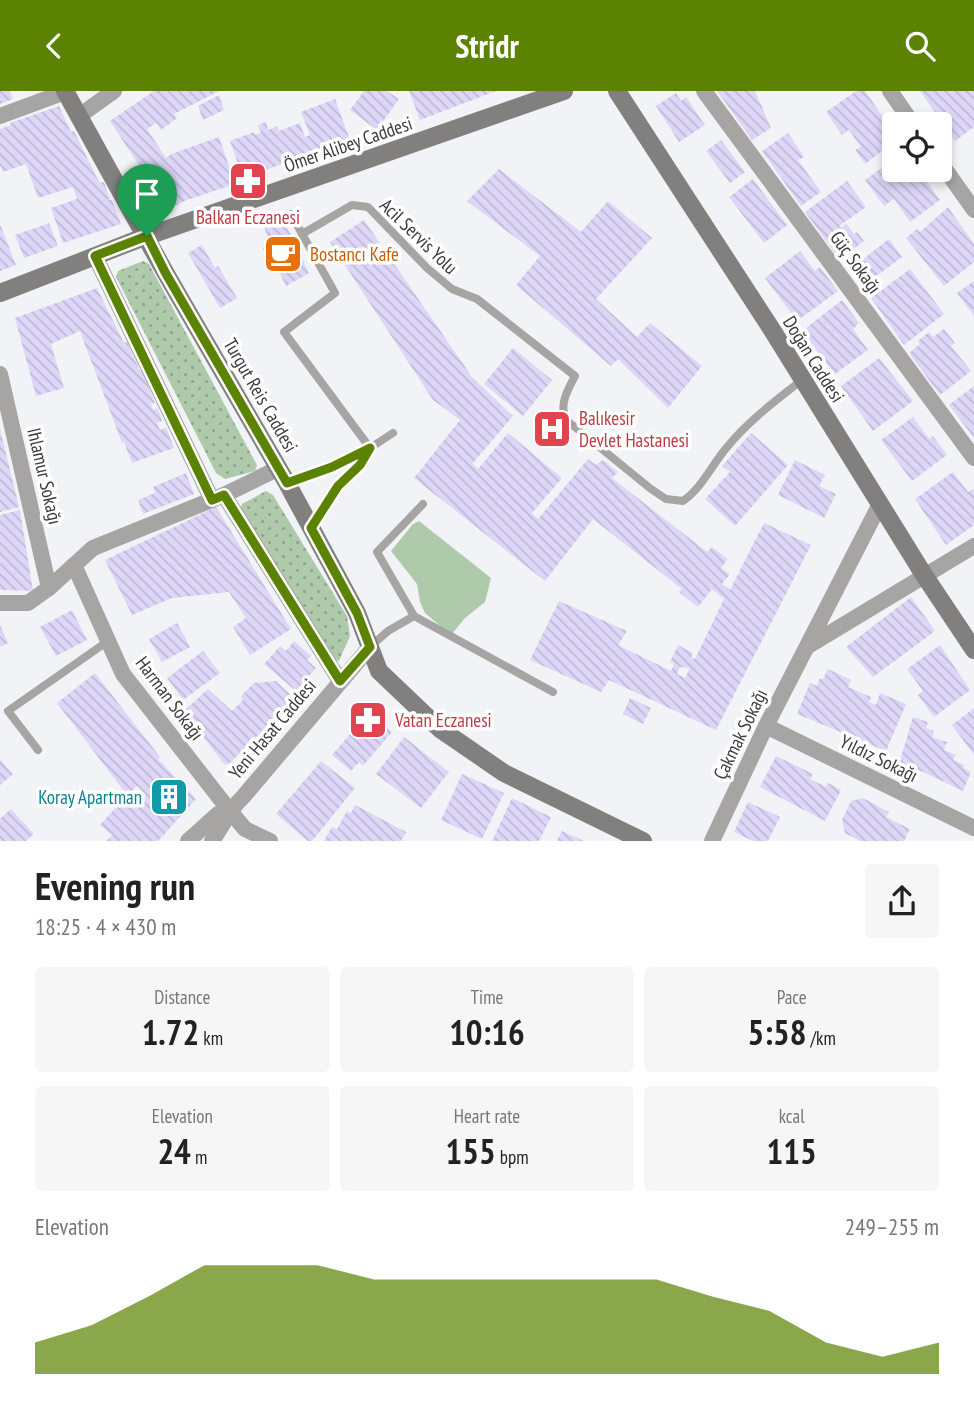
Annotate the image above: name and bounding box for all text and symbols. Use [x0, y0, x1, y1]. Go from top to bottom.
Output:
text: Stridr [455, 25, 519, 67]
icon: back [35, 27, 73, 65]
icon: search [901, 27, 939, 65]
street label: Ömer Alibey Caddesi [281, 111, 415, 177]
map controls [882, 112, 952, 182]
button: locate [882, 112, 952, 182]
pharmacy icon: Balkan Eczanesi [227, 160, 269, 202]
pin [117, 164, 177, 236]
icon: arrive [128, 175, 166, 213]
street label: Acil Servis Yolu [375, 193, 463, 279]
place label: Balkan Eczanesi [196, 205, 300, 229]
street label: Güç Sokağı [825, 226, 887, 298]
cafe icon: Bostancı Kafe [262, 233, 304, 275]
place label: Bostancı Kafe [310, 242, 399, 266]
street label: Doğan Caddesi [778, 311, 850, 407]
street label: Turgut Reis Caddesi [219, 334, 303, 456]
place label: Balıkesir Devlet Hastanesi [579, 406, 689, 452]
hospital icon: Balıkesir Devlet Hastanesi [531, 408, 573, 450]
street label: Ihlamur Sokağı [22, 425, 68, 527]
street label: Harman Sokağı [131, 651, 209, 745]
street label: Yeni Hasat Caddesi [223, 674, 321, 784]
street label: Çakmak Sokağı [708, 685, 772, 783]
pharmacy icon: Vatan Eczanesi [347, 699, 389, 741]
place label: Vatan Eczanesi [394, 708, 492, 732]
street label: Yıldız Sokağı [836, 729, 922, 787]
building icon: Koray Apartman [148, 776, 190, 818]
place label: Koray Apartman [38, 785, 142, 809]
text: Evening run [35, 861, 195, 910]
button: share [865, 864, 939, 938]
text: 18:25 · 4 × 430 m [35, 912, 176, 941]
text: Distance [154, 985, 210, 1009]
text: Time [471, 985, 503, 1009]
text: Pace [777, 985, 807, 1009]
text: 1.72 [142, 1009, 199, 1055]
text: 10:16 [449, 1009, 525, 1055]
text: 5:58 [747, 1009, 806, 1055]
text: km [199, 1026, 223, 1050]
text: /km [806, 1026, 836, 1050]
text: Elevation [152, 1104, 213, 1128]
text: Heart rate [454, 1104, 520, 1128]
text: kcal [779, 1104, 805, 1128]
text: 24 [157, 1128, 191, 1174]
text: 155 [445, 1128, 496, 1174]
text: 115 [767, 1128, 817, 1174]
text: m [191, 1145, 207, 1169]
text: bpm [496, 1145, 529, 1169]
text: Elevation [35, 1212, 109, 1241]
text: 249–255 m [845, 1212, 939, 1241]

